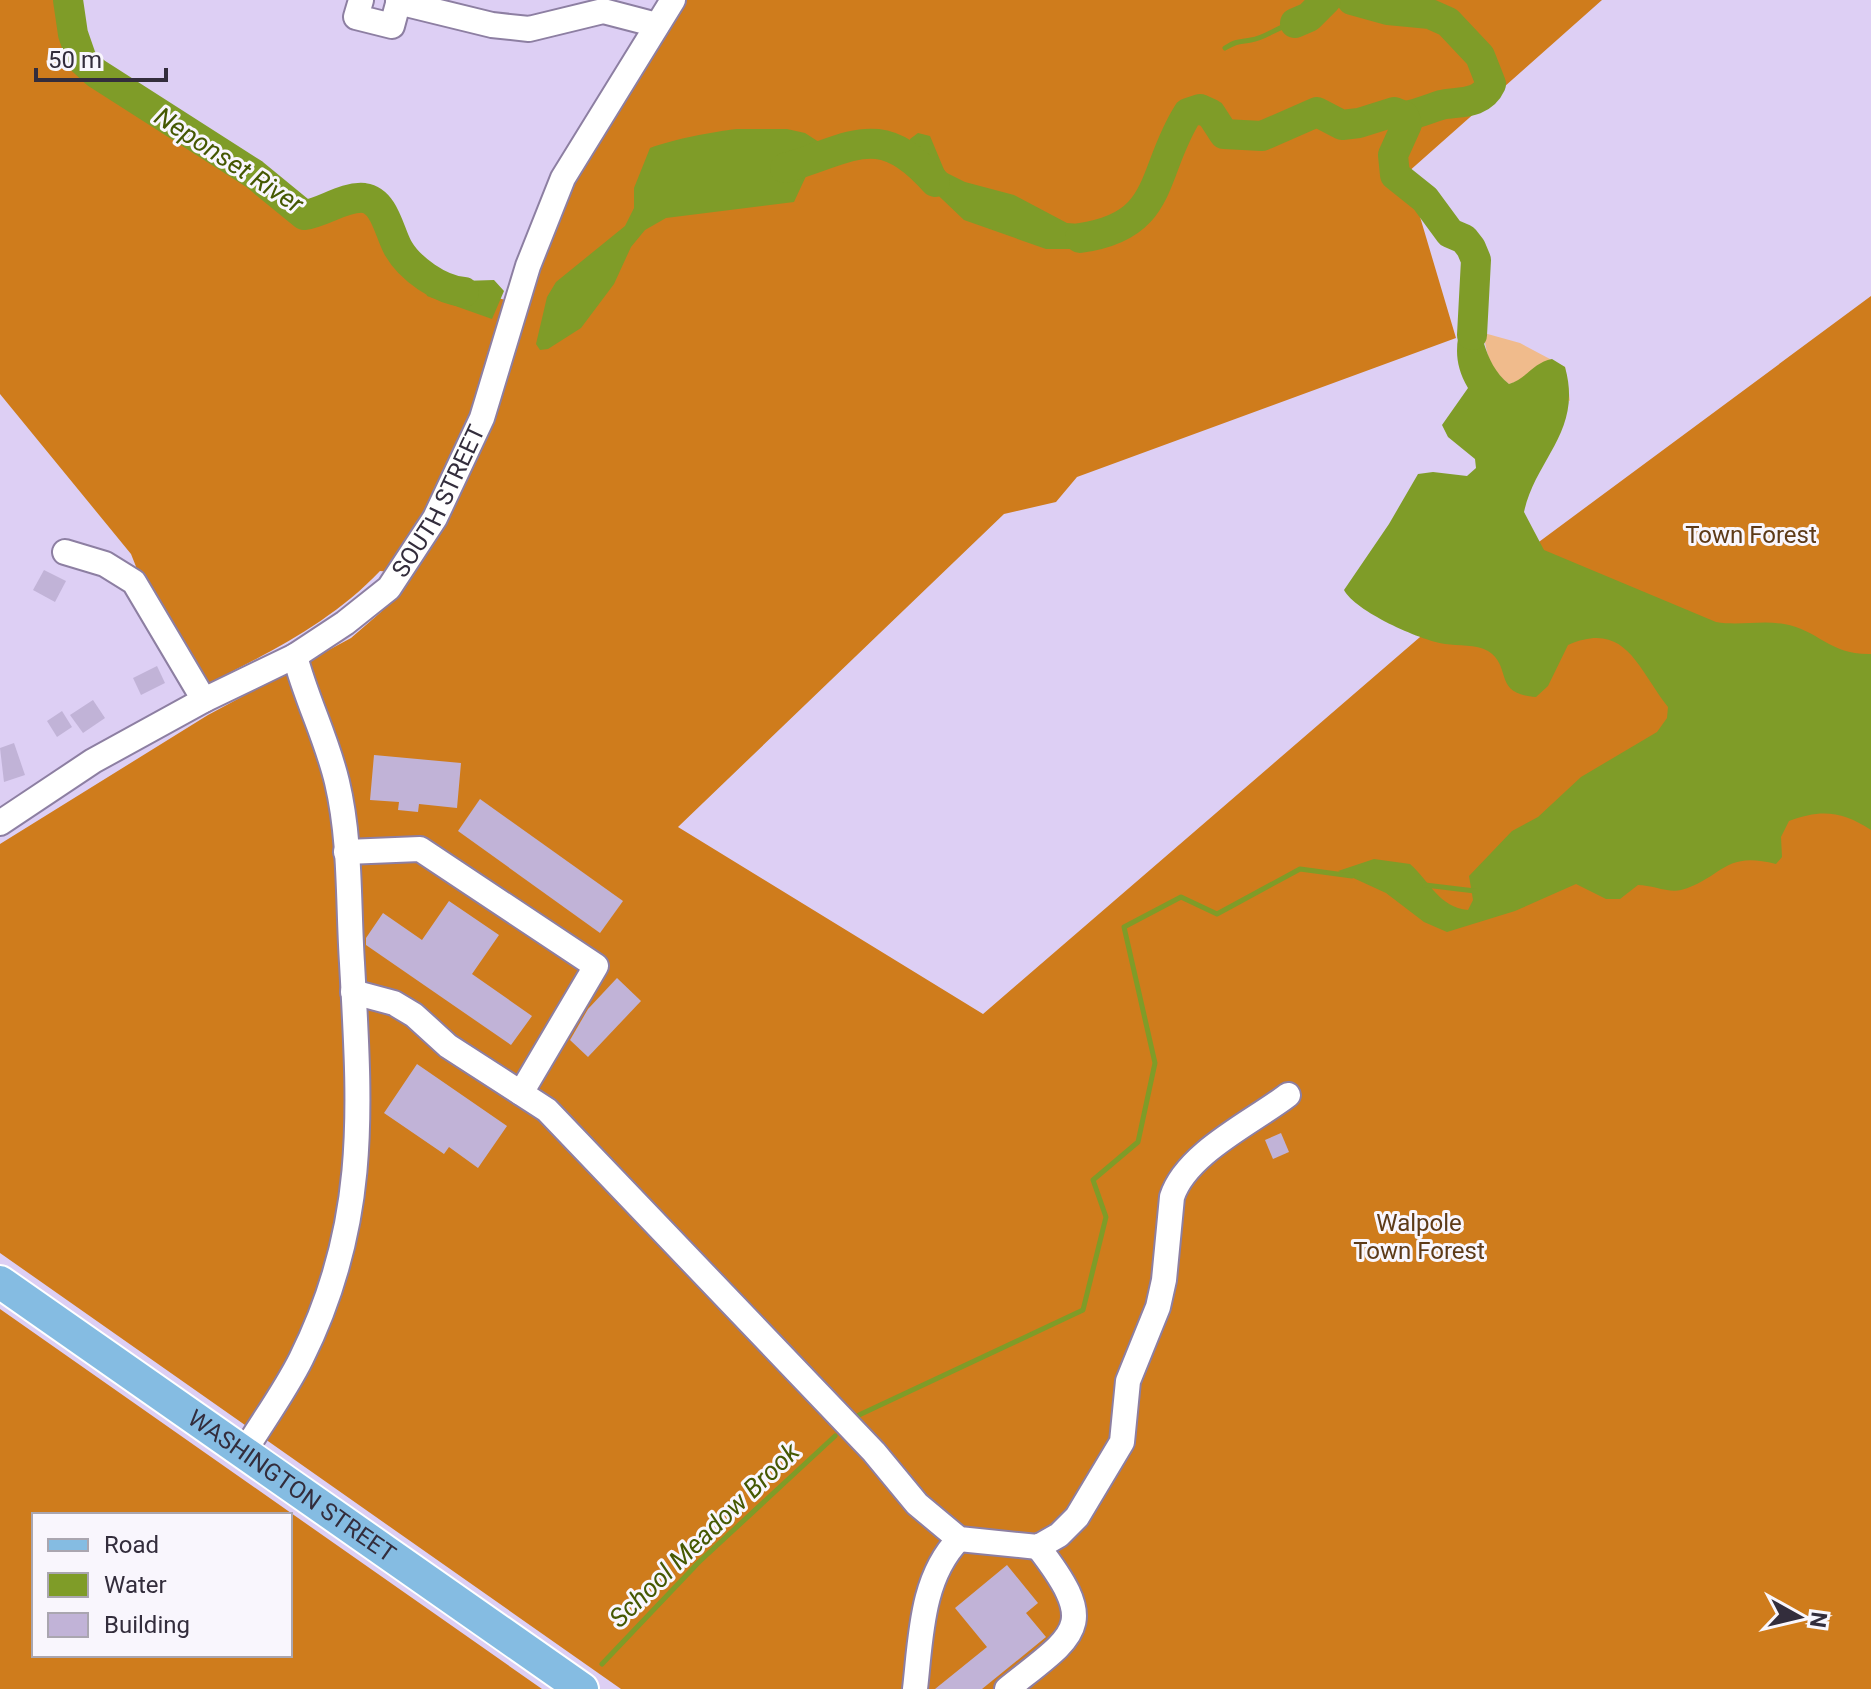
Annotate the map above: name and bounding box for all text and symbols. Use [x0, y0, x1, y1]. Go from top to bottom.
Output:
scale bar [36, 32, 166, 82]
text: 50 m [48, 46, 102, 74]
water label: Neponset River [149, 101, 310, 220]
street label: SOUTH STREET [386, 421, 491, 582]
park label: Town Forest [1685, 521, 1817, 549]
park label: Walpole Town Forest [1353, 1209, 1485, 1265]
street label: WASHINGTON STREET [183, 1404, 401, 1568]
water label: School Meadow Brook [603, 1436, 806, 1633]
legend [32, 1513, 292, 1657]
text: Road [104, 1531, 159, 1559]
text: Water [104, 1571, 167, 1599]
north arrow [1759, 1577, 1839, 1657]
text: N [1805, 1610, 1832, 1629]
text: Building [104, 1611, 190, 1639]

